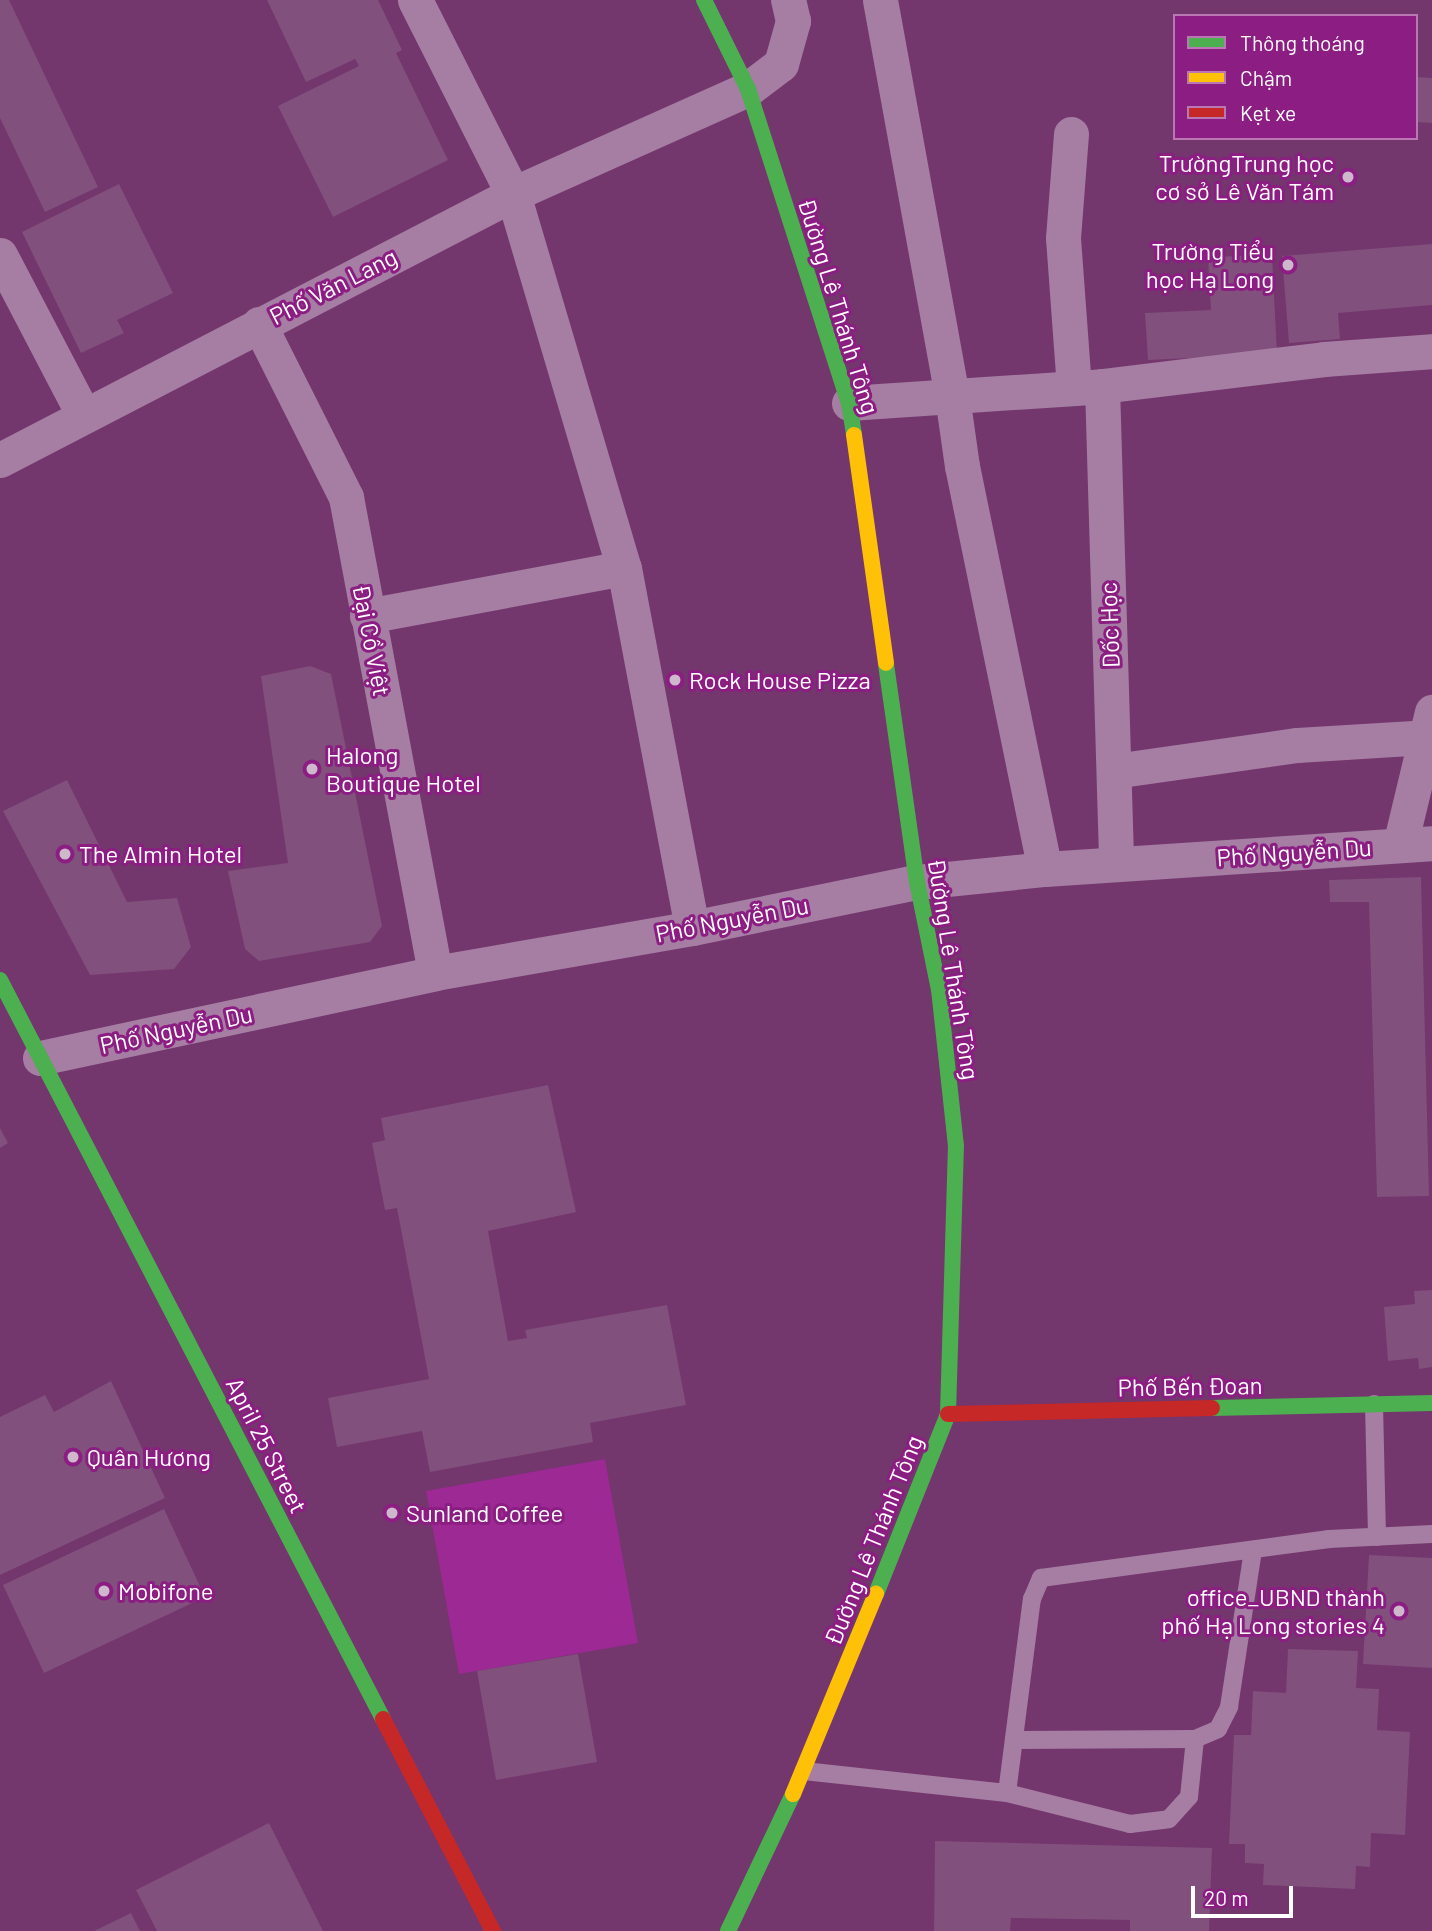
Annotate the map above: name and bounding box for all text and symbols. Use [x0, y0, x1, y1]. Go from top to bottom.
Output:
legend [1173, 14, 1418, 140]
text: Thông thoáng [1240, 30, 1365, 55]
text: Chậm [1240, 65, 1292, 90]
text: Kẹt xe [1240, 100, 1296, 125]
place label: TrườngTrung học cơ sở Lê Văn Tám [1155, 149, 1334, 205]
marker: TrườngTrung học cơ sở Lê Văn Tám [1340, 169, 1356, 185]
street label: Đường Lê Thánh Tông [793, 195, 885, 417]
place label: Trường Tiểu học Hạ Long [1146, 237, 1274, 293]
street label: Phố Văn Lang [264, 242, 402, 330]
marker: Trường Tiểu học Hạ Long [1280, 257, 1296, 273]
street label: Đại Cồ Việt [347, 582, 397, 698]
street label: Dốc Học [1093, 582, 1125, 668]
place label: Rock House Pizza [689, 666, 871, 694]
marker: Rock House Pizza [667, 672, 683, 688]
place label: Halong Boutique Hotel [326, 741, 481, 797]
marker: Halong Boutique Hotel [304, 761, 320, 777]
street label: Phố Nguyễn Du [1216, 832, 1372, 872]
place label: The Almin Hotel [79, 840, 242, 868]
marker: The Almin Hotel [57, 846, 73, 862]
street label: Đường Lê Thánh Tông [922, 856, 986, 1082]
street label: Phố Nguyễn Du [653, 890, 811, 948]
street label: Phố Nguyễn Du [97, 999, 255, 1059]
street label: Phố Bến Đoan [1117, 1370, 1263, 1402]
street label: April 25 Street [220, 1372, 314, 1518]
street label: Đường Lê Thánh Tông [818, 1431, 928, 1649]
place label: Quân Hương [87, 1443, 211, 1471]
marker: Quân Hương [65, 1449, 81, 1465]
place label: Sunland Coffee [406, 1499, 563, 1527]
marker: Sunland Coffee [384, 1505, 400, 1521]
place label: Mobifone [118, 1577, 214, 1605]
marker: Mobifone [96, 1583, 112, 1599]
place label: office_UBND thành phố Hạ Long stories 4 [1161, 1583, 1385, 1639]
marker: office_UBND thành phố Hạ Long stories 4 [1391, 1603, 1407, 1619]
scale bar [1194, 1871, 1296, 1915]
text: 20 m [1204, 1885, 1249, 1910]

